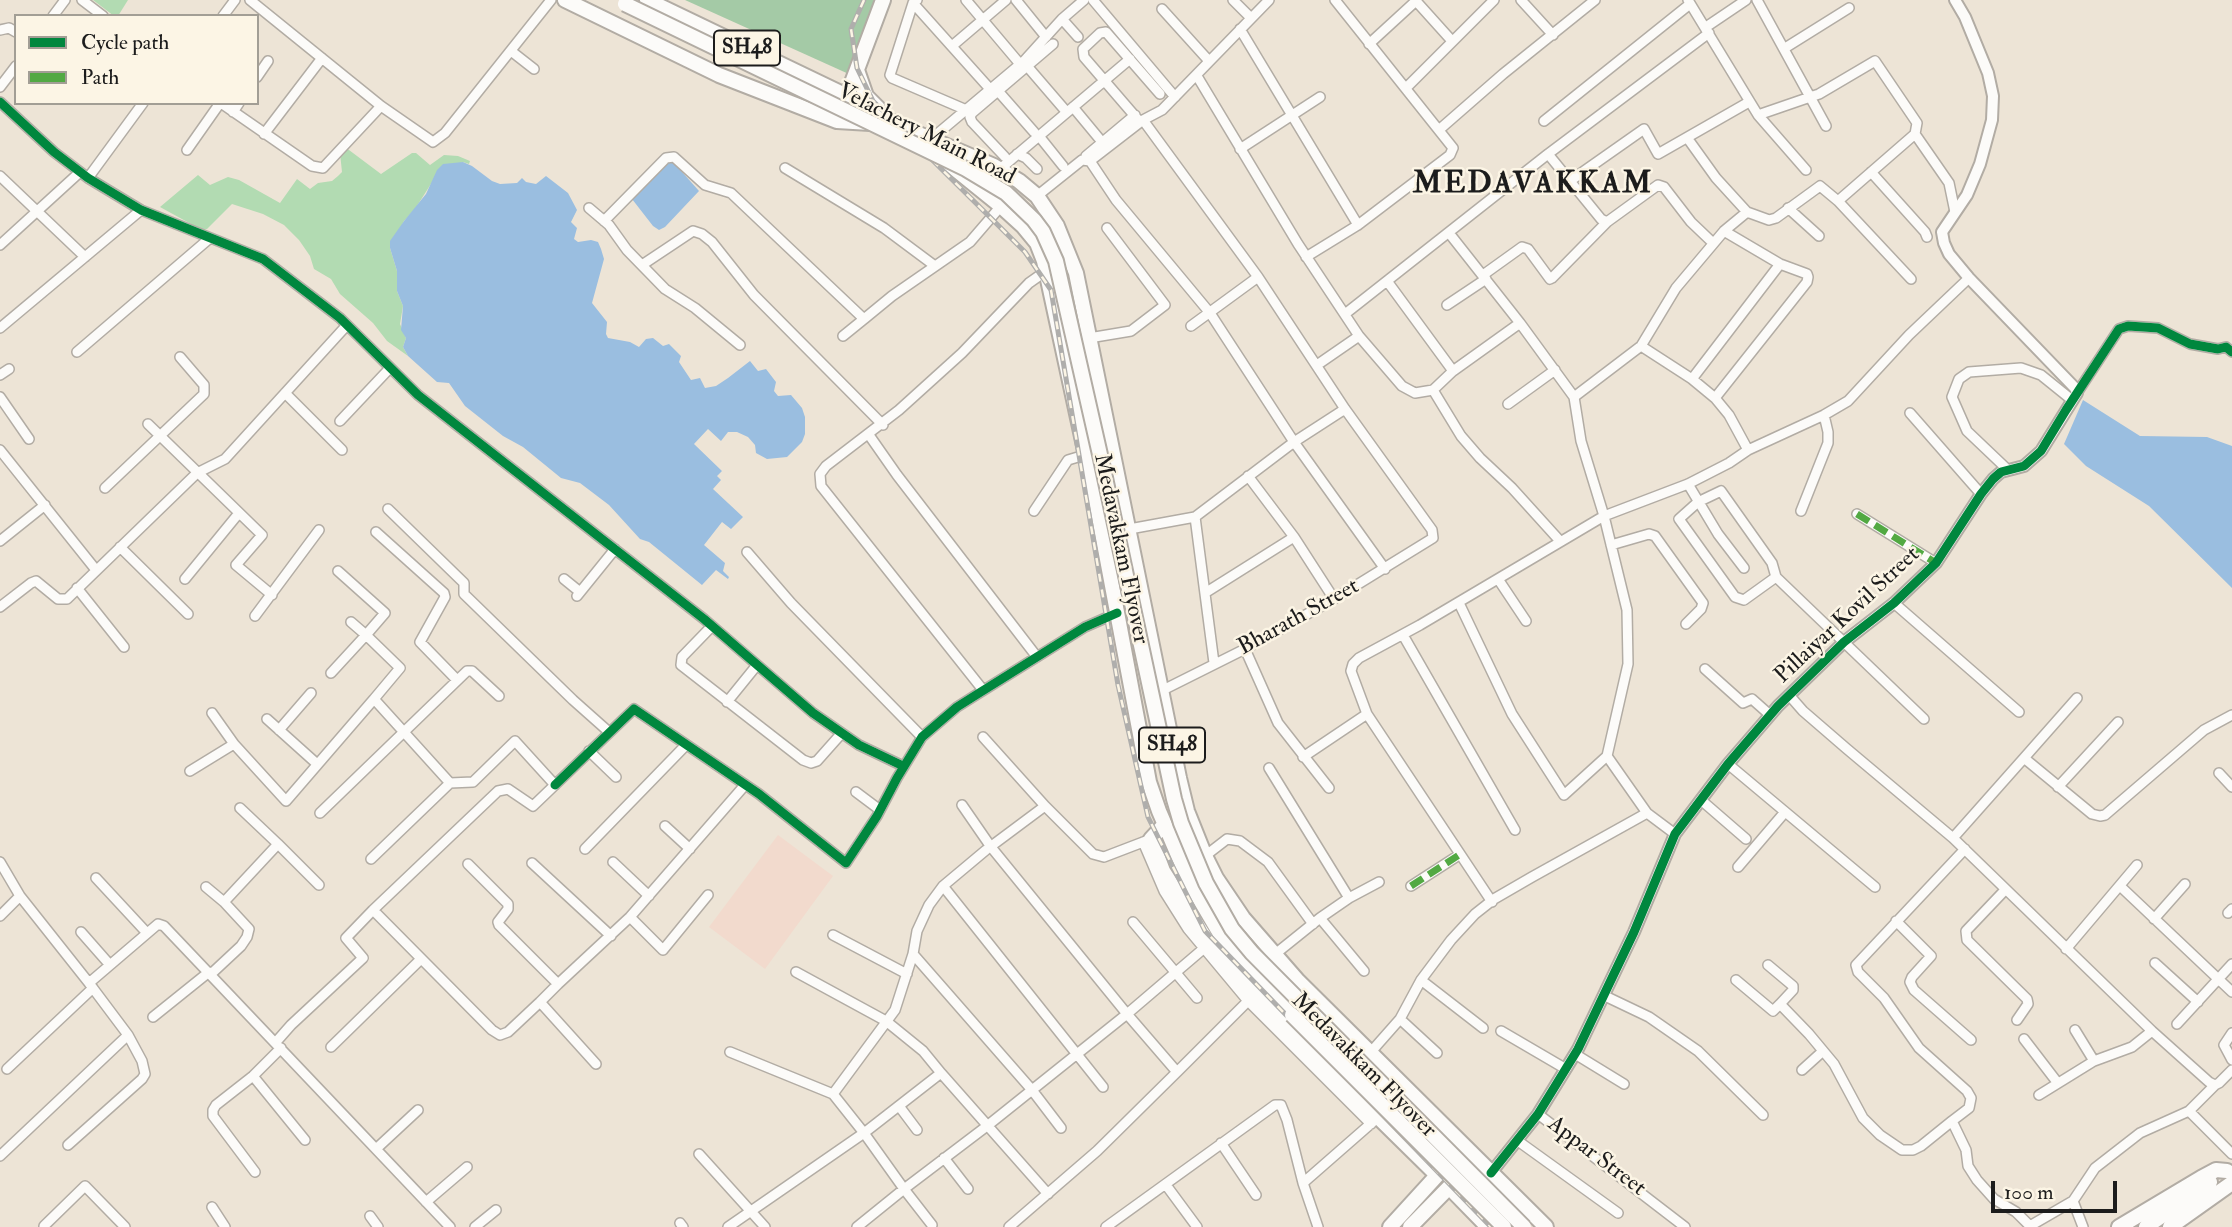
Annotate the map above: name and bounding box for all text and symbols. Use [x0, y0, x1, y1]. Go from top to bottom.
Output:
legend [14, 14, 259, 105]
text: Cycle path [81, 29, 169, 56]
road number: SH48 [714, 30, 780, 66]
text: Path [81, 64, 119, 91]
street label: Velachery Main Road [832, 78, 1020, 192]
district label: MEDAVAKKAM [1414, 168, 1652, 204]
street label: Medavakkam Flyover [1086, 451, 1154, 647]
street label: Pillaiyar Kovil Street [1770, 542, 1926, 690]
street label: Bharath Street [1234, 573, 1364, 663]
road number: SH48 [1139, 728, 1205, 762]
street label: Medavakkam Flyover [1285, 988, 1441, 1144]
street label: Appar Street [1541, 1111, 1651, 1203]
scale bar [1994, 1168, 2120, 1212]
text: 100 m [2004, 1179, 2054, 1206]

